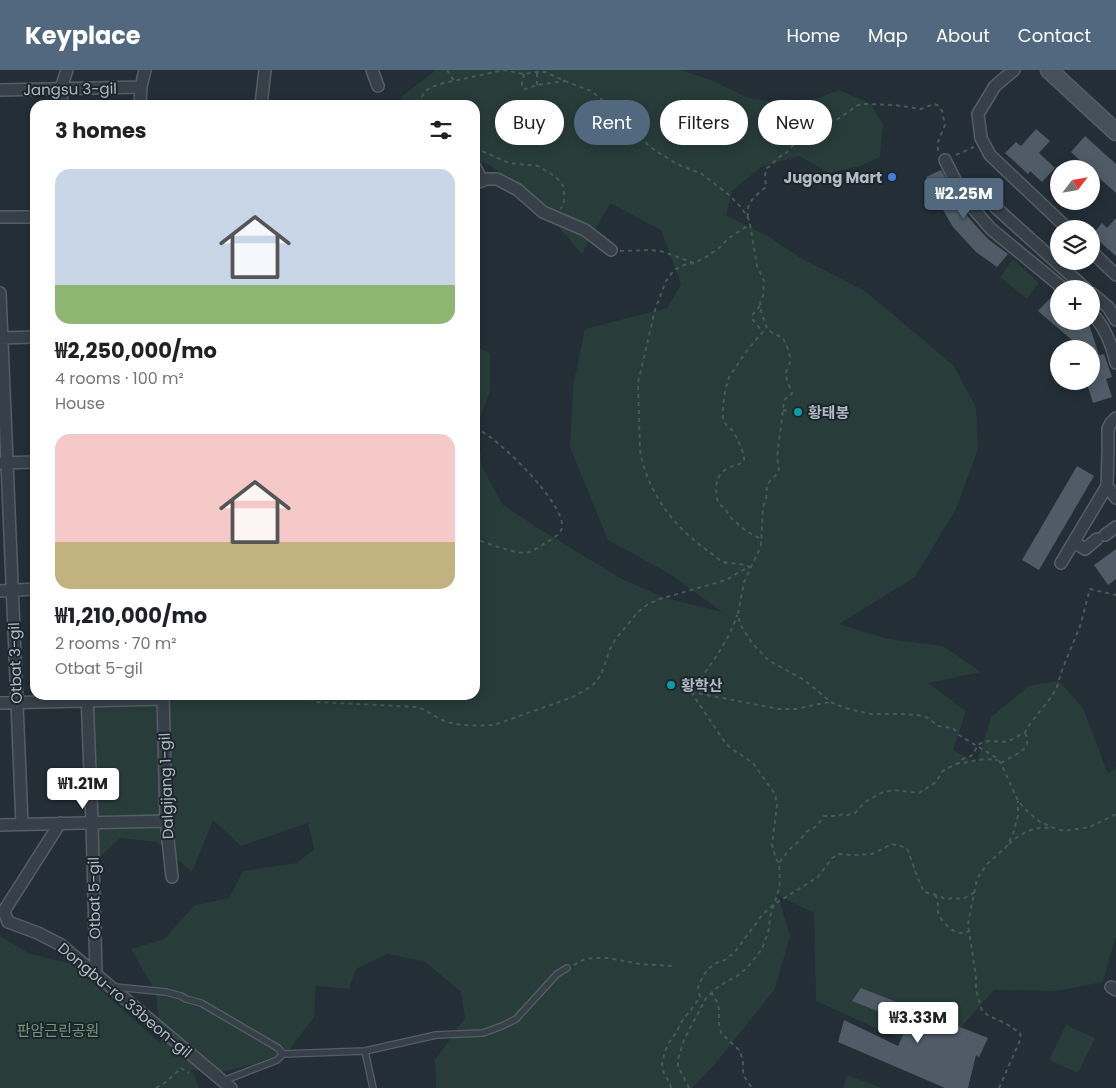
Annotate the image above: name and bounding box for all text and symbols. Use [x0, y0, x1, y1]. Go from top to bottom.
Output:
text: Keyplace [25, 19, 141, 52]
text: Home [786, 23, 840, 48]
text: Map [868, 23, 908, 48]
text: About [936, 23, 990, 48]
text: Contact [1018, 23, 1091, 48]
street label: Jangsu 3-gil [23, 78, 117, 100]
chip: Buy [495, 100, 564, 145]
chip: Rent [574, 100, 650, 145]
chip: Filters [660, 100, 748, 145]
chip: New [758, 100, 832, 145]
text: 3 homes [55, 116, 147, 145]
icon: filters [427, 116, 455, 144]
north arrow [1050, 160, 1100, 210]
map controls [1050, 160, 1100, 390]
place label: Jugong Mart [784, 167, 882, 188]
marker: Jugong Mart [886, 171, 898, 183]
pin: ₩2.25M [923, 178, 1005, 220]
text: ₩2.25M [935, 182, 993, 205]
icon: home [210, 202, 300, 292]
button: layers [1050, 220, 1100, 270]
button: + [1050, 280, 1100, 330]
text: ₩2,250,000/mo [55, 336, 217, 365]
button: − [1050, 340, 1100, 390]
text: 4 rooms · 100 m² [55, 367, 184, 390]
text: House [55, 392, 105, 415]
place label: 황태봉 [808, 402, 850, 423]
marker: 황태봉 [792, 406, 804, 418]
icon: home [210, 467, 300, 557]
text: ₩1,210,000/mo [55, 601, 207, 630]
street label: Otbat 3-gil [3, 622, 27, 704]
text: 2 rooms · 70 m² [55, 632, 177, 655]
text: Otbat 5-gil [55, 657, 143, 680]
place label: 황학산 [681, 675, 723, 696]
marker: 황학산 [665, 679, 677, 691]
street label: Dalgijang 1-gil [154, 732, 178, 840]
pin: ₩1.21M [42, 768, 124, 810]
text: ₩1.21M [58, 772, 108, 795]
street label: Otbat 5-gil [83, 857, 105, 939]
street label: Dongbu-ro 33beon-gil [53, 938, 197, 1062]
pin: ₩3.33M [877, 1002, 959, 1044]
text: ₩3.33M [889, 1006, 947, 1029]
park label: 판암근린공원 [17, 1020, 99, 1041]

